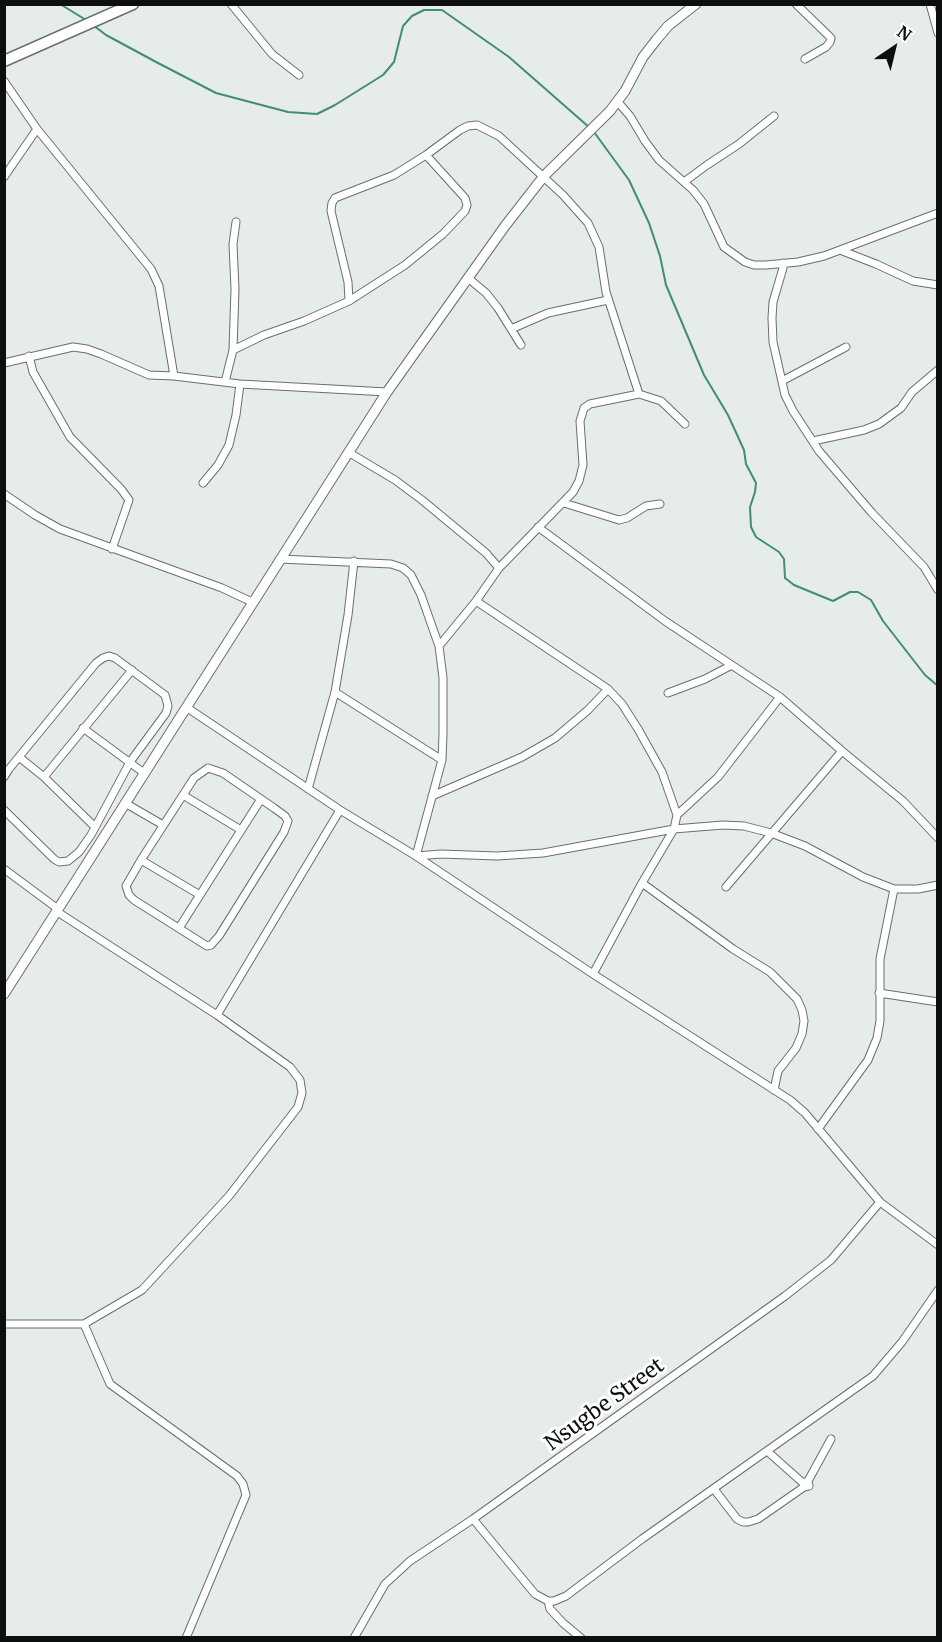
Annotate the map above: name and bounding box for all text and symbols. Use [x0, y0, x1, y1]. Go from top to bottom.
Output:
north arrow [864, 18, 924, 78]
text: N [893, 21, 915, 45]
street label: Nsugbe Street [541, 1353, 669, 1457]

